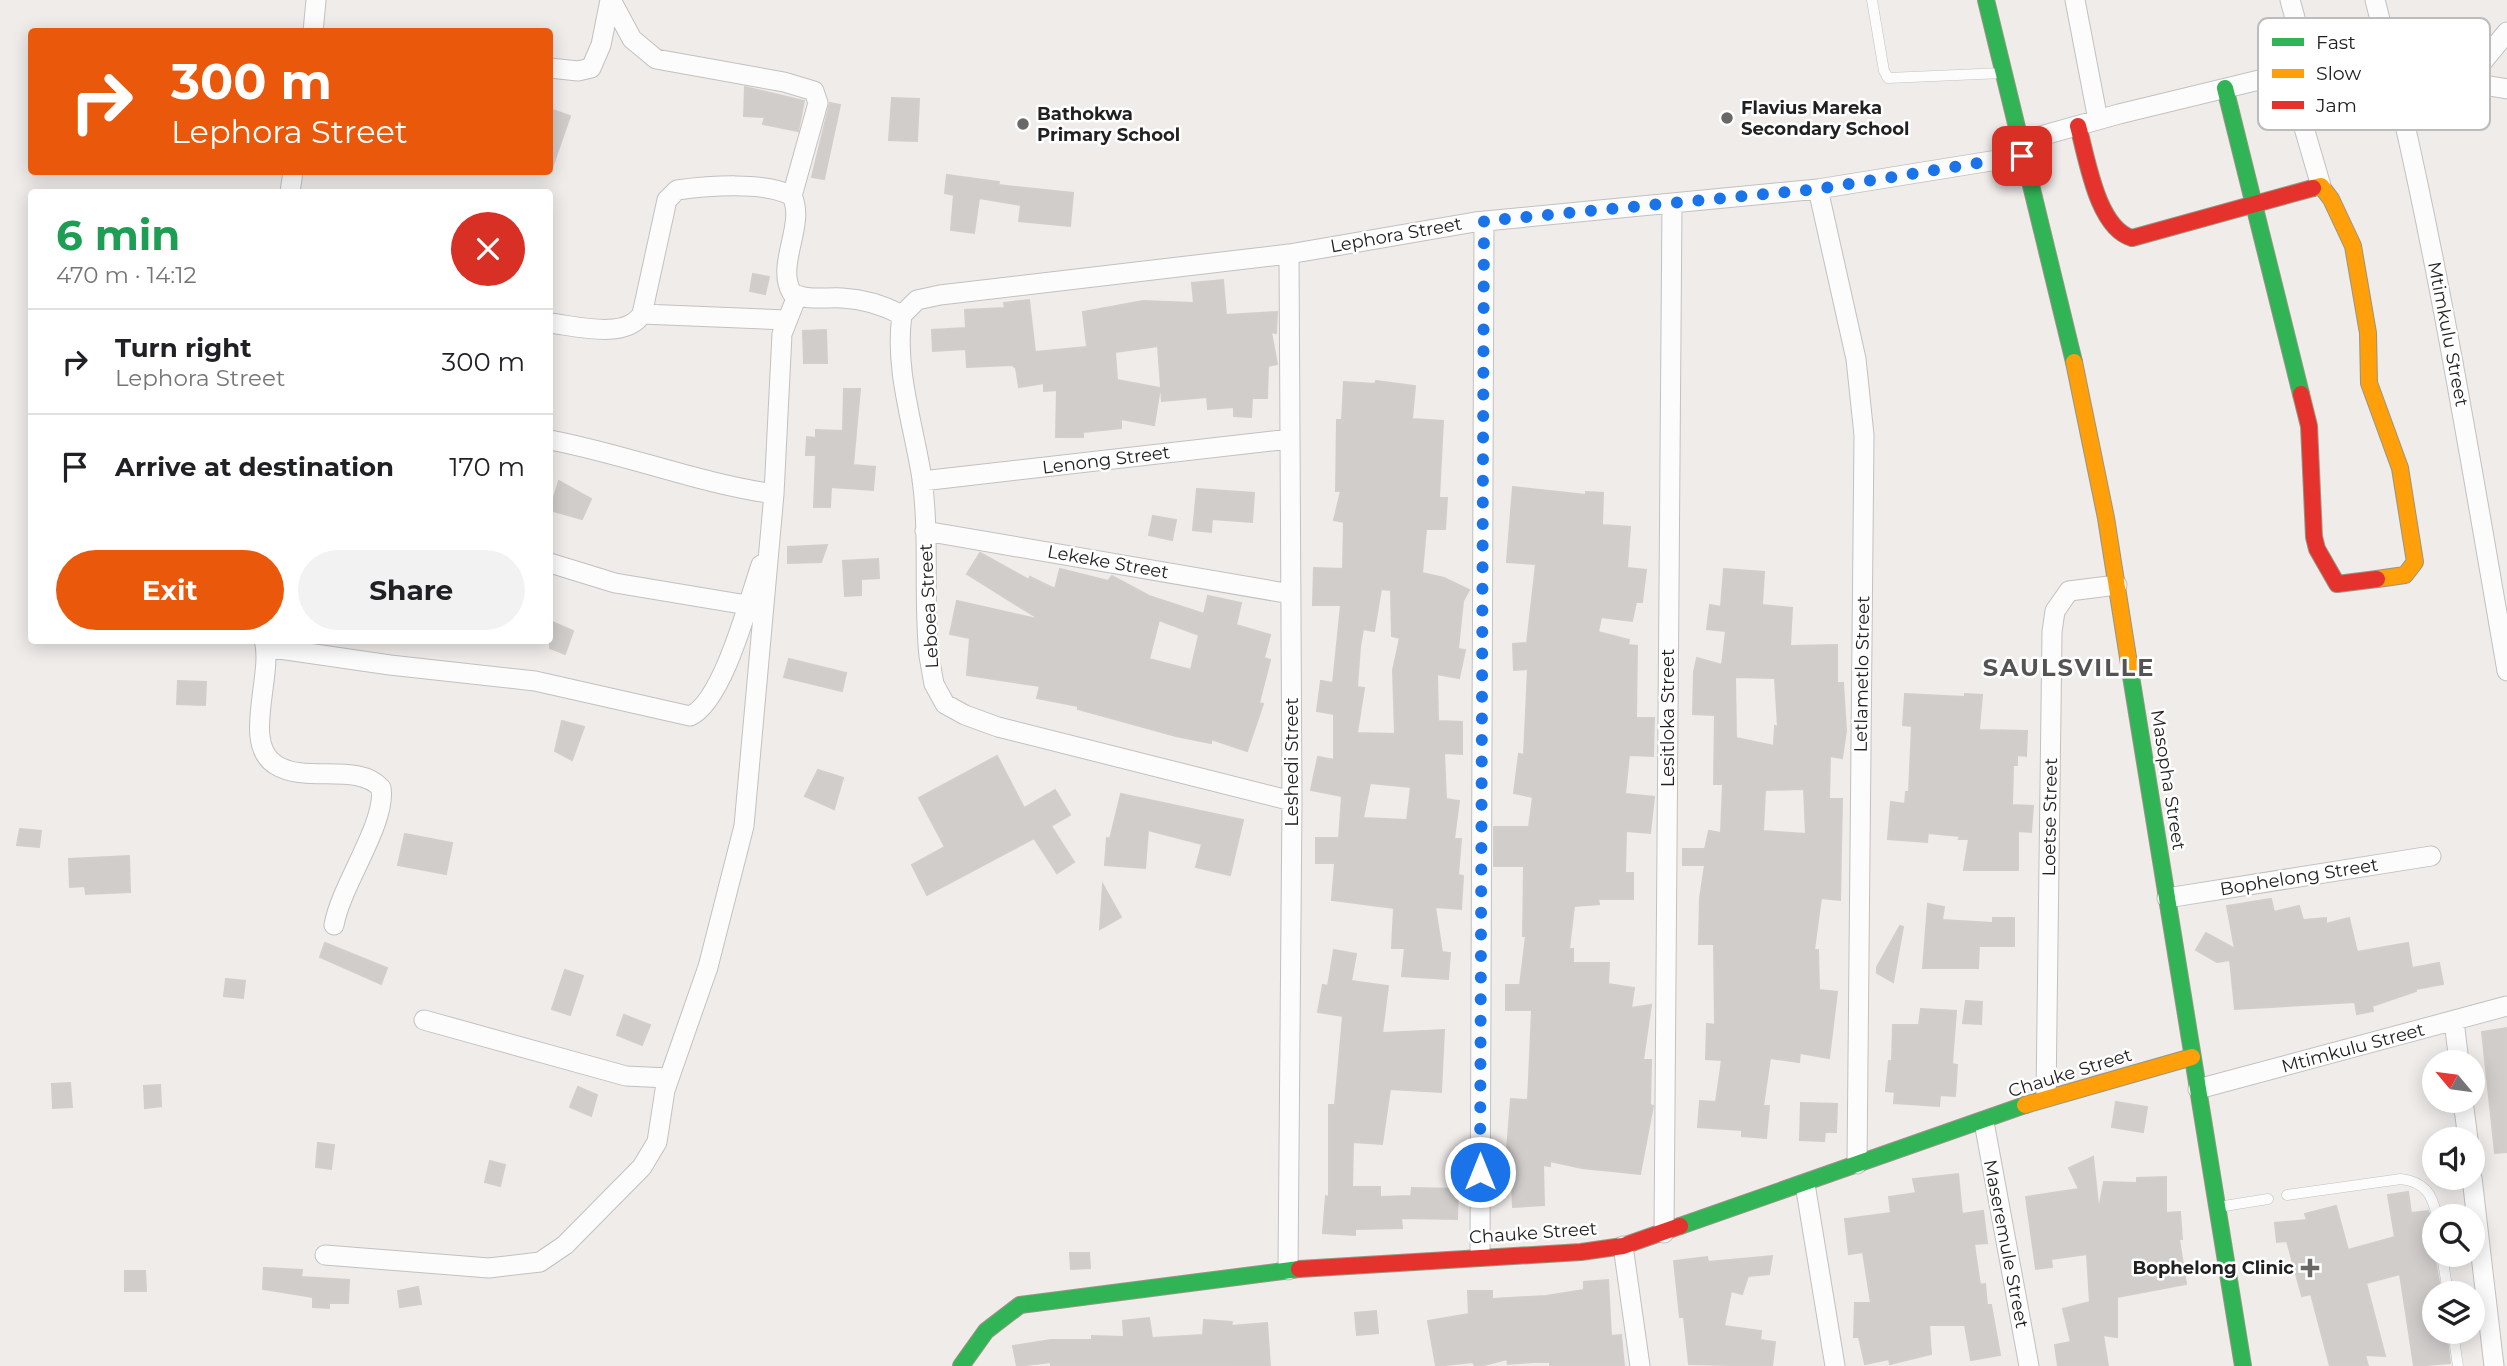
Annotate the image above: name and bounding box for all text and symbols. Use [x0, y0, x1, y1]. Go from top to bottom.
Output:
legend [2258, 18, 2490, 130]
text: Fast [2316, 31, 2356, 54]
text: 300 m [171, 52, 332, 111]
icon: right [56, 56, 147, 147]
text: Slow [2316, 62, 2361, 85]
text: Jam [2315, 94, 2357, 117]
place label: Flavius Mareka Secondary School [1741, 97, 1909, 140]
place label: Bathokwa Primary School [1037, 103, 1180, 146]
marker: Flavius Mareka Secondary School [1719, 110, 1735, 126]
text: Lephora Street [171, 112, 408, 151]
marker: Bathokwa Primary School [1015, 116, 1031, 132]
pin [1992, 126, 2052, 186]
icon: arrive [2003, 137, 2041, 175]
text: 6 min [56, 209, 180, 261]
button: close [451, 212, 525, 286]
street label: Lephora Street [1328, 213, 1464, 257]
street label: Mtimkulu Street [2423, 260, 2473, 408]
text: 470 m · 14:12 [56, 261, 197, 289]
text: Turn right [115, 332, 251, 364]
icon: right [56, 343, 94, 381]
text: 300 m [442, 346, 525, 378]
text: Lephora Street [115, 364, 285, 392]
street label: Lenong Street [1041, 441, 1171, 479]
icon: arrive [56, 448, 94, 486]
text: Arrive at destination [115, 451, 394, 483]
text: 170 m [449, 451, 525, 483]
street label: Lekeke Street [1046, 540, 1170, 584]
street label: Leboea Street [915, 543, 943, 669]
button: Exit [56, 550, 284, 630]
button: Share [298, 550, 525, 630]
street label: Letlametlo Street [1850, 595, 1874, 753]
street label: Lesitloka Street [1657, 649, 1679, 787]
district label: SAULSVILLE [1983, 653, 2155, 682]
street label: Leshedi Street [1281, 697, 1303, 827]
street label: Masopha Street [2146, 708, 2190, 852]
street label: Loetse Street [2038, 757, 2062, 877]
street label: Bophelong Street [2218, 854, 2380, 900]
street label: Mtimkulu Street [2279, 1018, 2427, 1078]
street label: Chauke Street [2006, 1044, 2134, 1102]
north arrow [2422, 1050, 2485, 1113]
map controls [2422, 1050, 2485, 1344]
button: sound [2422, 1127, 2485, 1190]
position arrow [1443, 1135, 1517, 1209]
street label: Maseremule Street [1979, 1158, 2033, 1330]
button: search [2422, 1204, 2485, 1267]
street label: Chauke Street [1468, 1218, 1598, 1248]
place label: Bophelong Clinic [2132, 1257, 2294, 1279]
marker: Bophelong Clinic [2300, 1258, 2320, 1278]
button: layers [2422, 1281, 2485, 1344]

